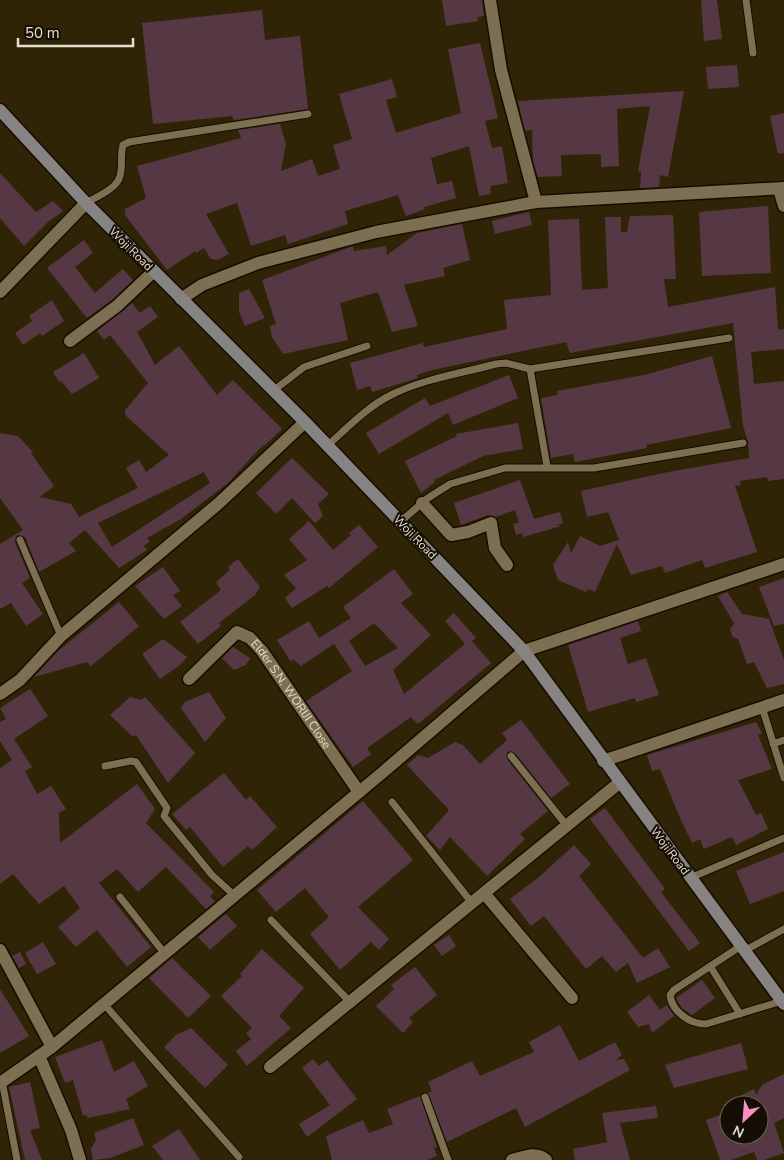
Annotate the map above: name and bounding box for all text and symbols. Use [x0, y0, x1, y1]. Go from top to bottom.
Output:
scale bar [18, 15, 132, 47]
text: 50 m [25, 23, 60, 43]
street label: Woji Road [106, 224, 156, 274]
street label: Woji Road [390, 511, 440, 563]
street label: Elder S.N. WORIJI Close [247, 636, 335, 752]
street label: Woji Road [647, 824, 693, 878]
north arrow [719, 1095, 769, 1145]
text: N [730, 1120, 747, 1142]

